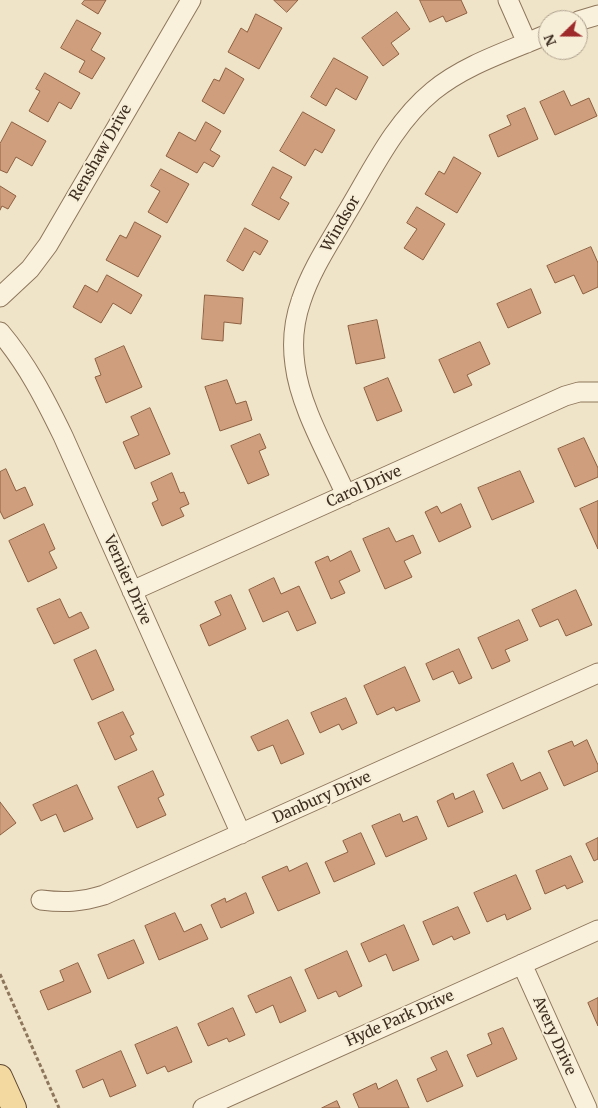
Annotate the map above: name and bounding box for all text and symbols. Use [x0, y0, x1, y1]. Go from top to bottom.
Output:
north arrow [538, 10, 588, 60]
text: N [540, 32, 560, 49]
street label: Renshaw Drive [66, 102, 136, 204]
street label: Windsor [318, 193, 364, 255]
street label: Carol Drive [324, 462, 404, 512]
street label: Vernier Drive [99, 533, 155, 627]
street label: Danbury Drive [270, 768, 374, 828]
street label: Hyde Park Drive [343, 987, 457, 1051]
street label: Avery Drive [529, 994, 579, 1078]

